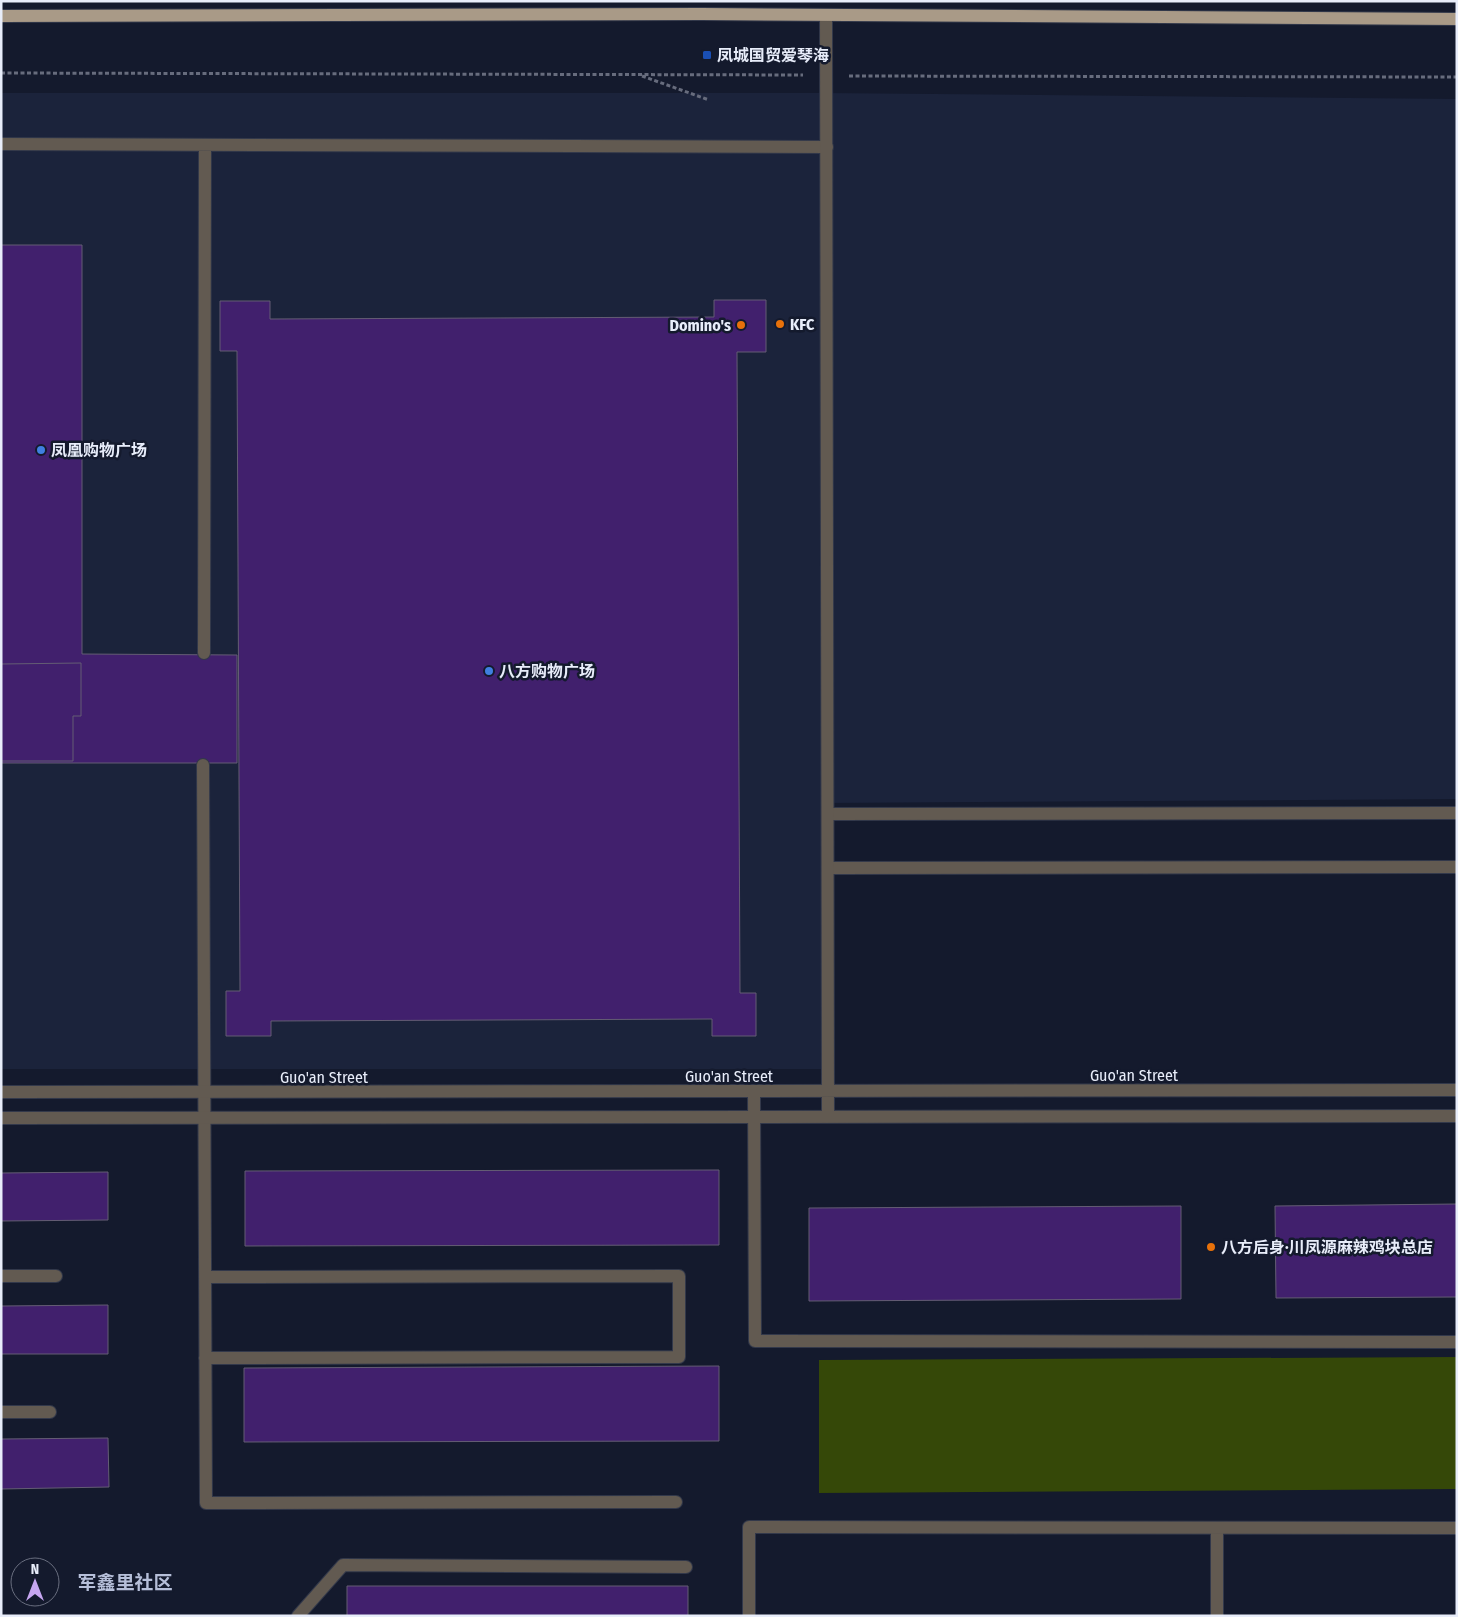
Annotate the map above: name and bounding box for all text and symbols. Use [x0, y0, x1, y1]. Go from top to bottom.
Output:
place label: 凤城国贸爱琴海 [717, 46, 829, 65]
marker: 凤城国贸爱琴海 [701, 49, 713, 61]
place label: KFC [790, 315, 815, 334]
place label: Domino's [669, 316, 731, 335]
marker: KFC [774, 318, 786, 330]
marker: Domino's [735, 319, 747, 331]
place label: 凤凰购物广场 [51, 441, 147, 460]
marker: 凤凰购物广场 [35, 444, 47, 456]
place label: 八方购物广场 [499, 662, 595, 681]
marker: 八方购物广场 [483, 665, 495, 677]
street label: Guo'an Street [1090, 1066, 1179, 1085]
street label: Guo'an Street [685, 1067, 774, 1086]
street label: Guo'an Street [280, 1068, 369, 1087]
place label: 八方后身·川凤源麻辣鸡块总店 [1221, 1238, 1433, 1257]
marker: 八方后身·川凤源麻辣鸡块总店 [1205, 1241, 1217, 1253]
north arrow [10, 1557, 60, 1607]
text: N [31, 1561, 39, 1578]
district label: 军鑫里社区 [77, 1571, 173, 1594]

